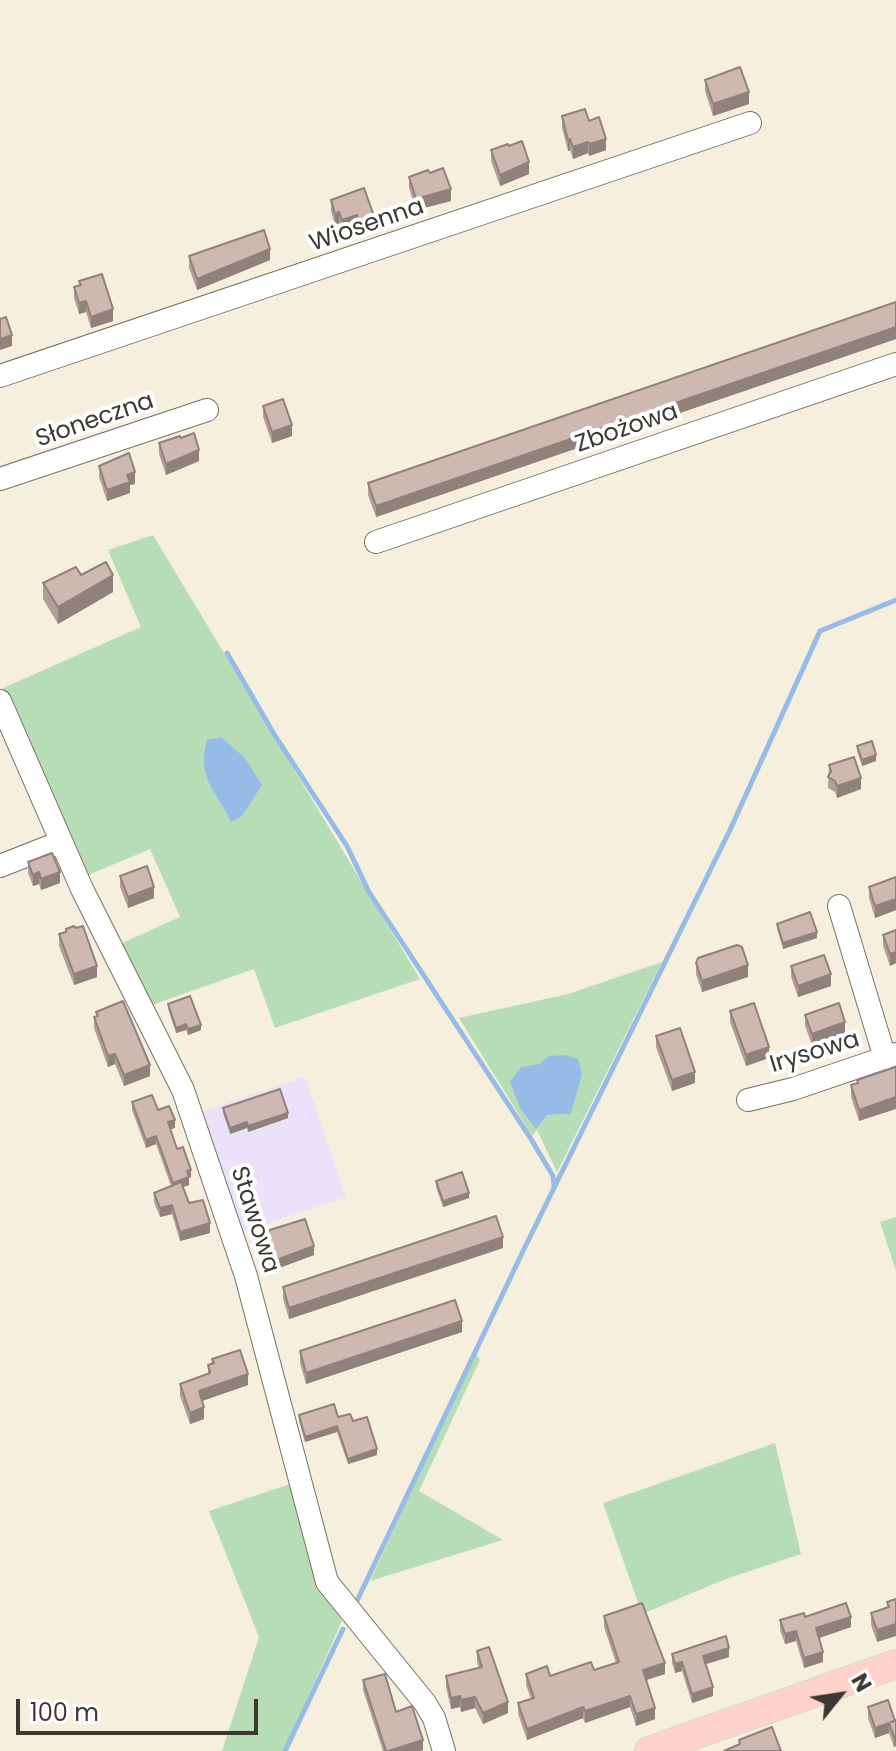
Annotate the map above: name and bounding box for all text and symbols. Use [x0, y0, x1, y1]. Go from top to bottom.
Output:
street label: Wiosenna [306, 193, 428, 259]
street label: Słoneczna [32, 387, 158, 455]
street label: Zbożowa [572, 398, 682, 460]
street label: Irysowa [767, 1026, 863, 1080]
street label: Stawowa [223, 1163, 285, 1277]
north arrow [800, 1655, 880, 1735]
text: N [844, 1668, 879, 1698]
scale bar [20, 1683, 262, 1733]
text: 100 m [30, 1696, 99, 1729]

